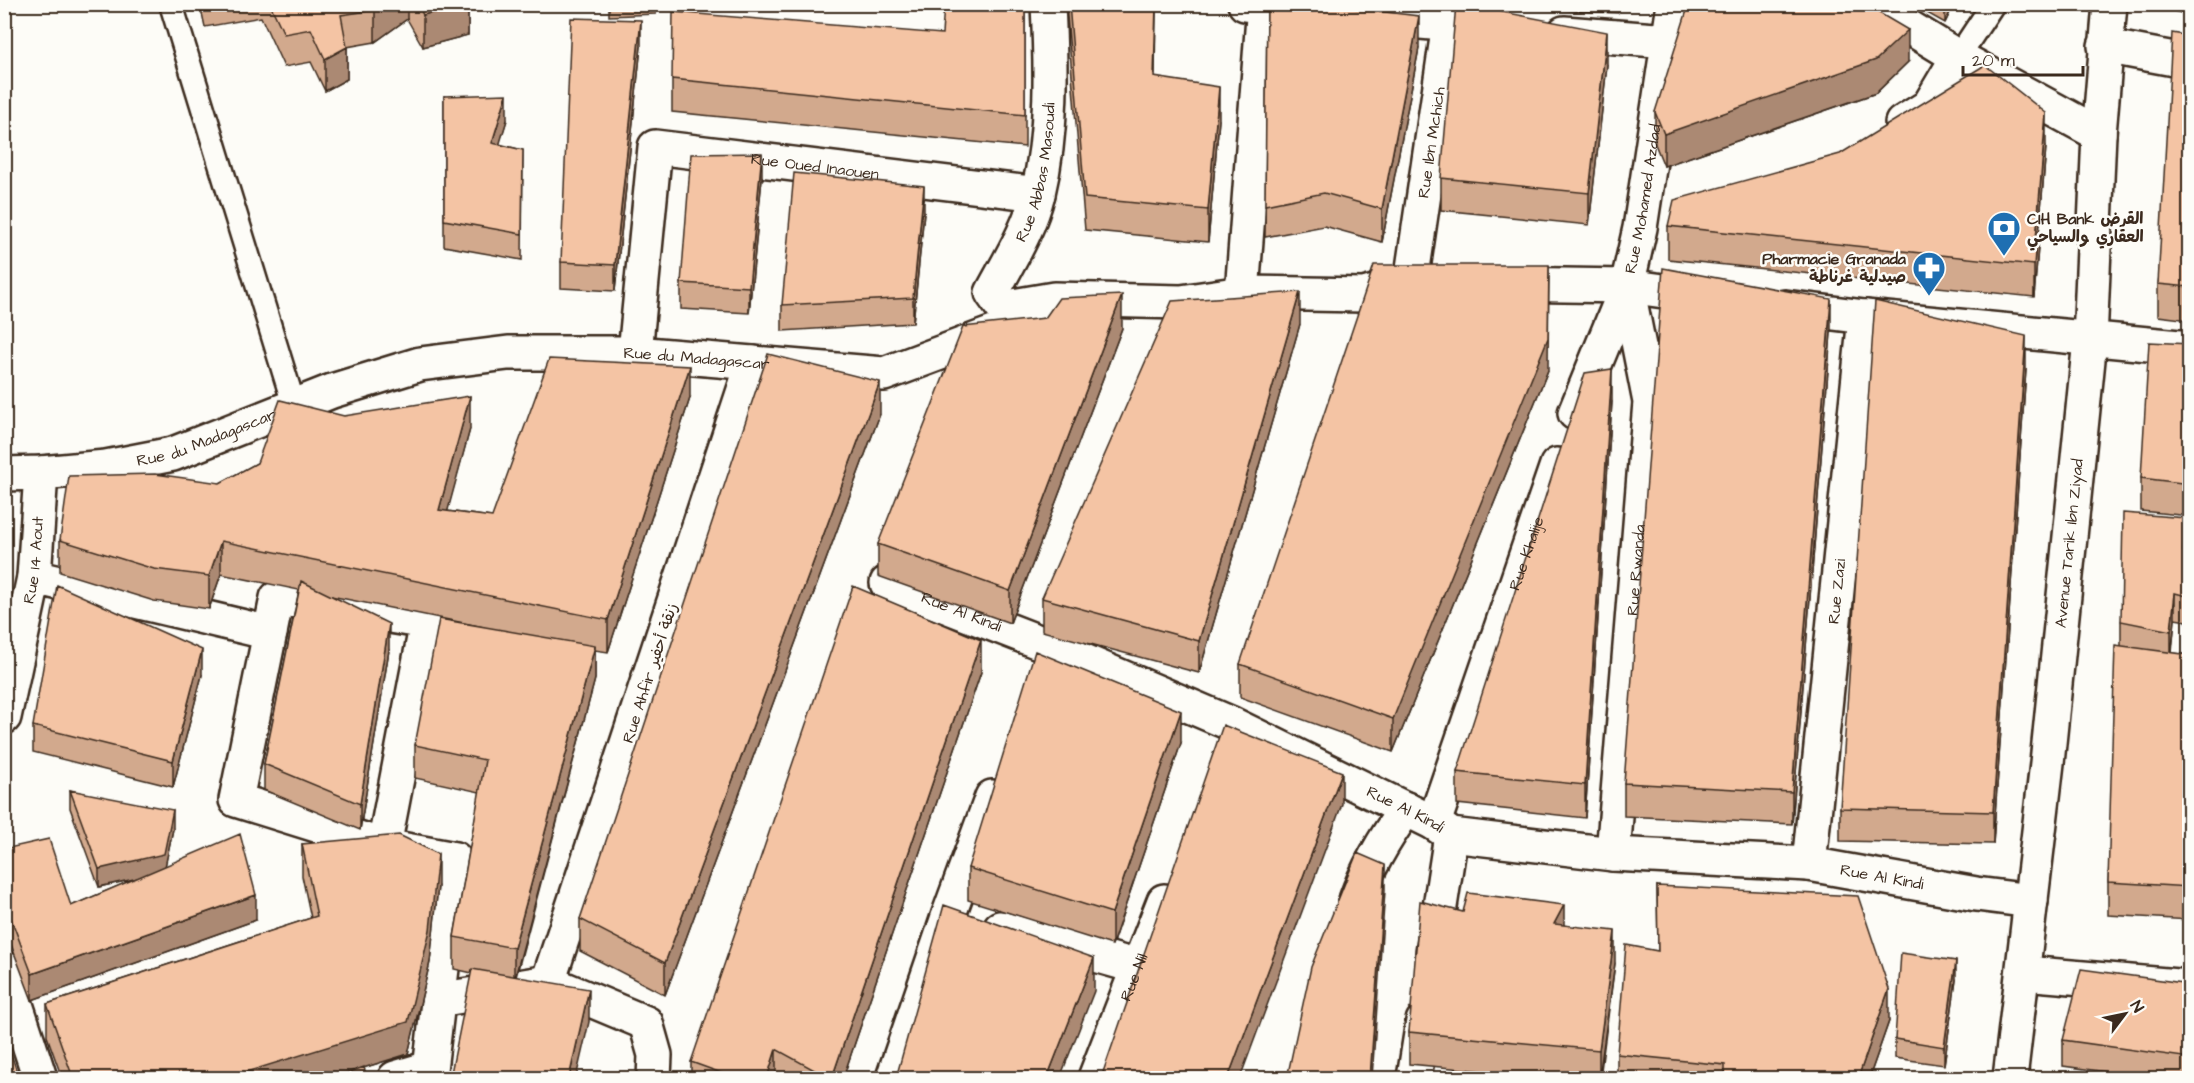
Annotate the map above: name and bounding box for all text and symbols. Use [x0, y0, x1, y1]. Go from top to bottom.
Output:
scale bar [1963, 39, 2083, 77]
text: 20 m [1972, 48, 2015, 73]
street label: Rue Ibn Mchich [1413, 85, 1451, 200]
street label: Rue Abbas Masoudi [1010, 102, 1061, 246]
street label: Rue Mohamed Azdad [1619, 123, 1667, 276]
street label: Rue Oued Inaouen [749, 148, 880, 185]
place label: CIH Bank القرض العقاري والسياحي [2027, 208, 2144, 251]
bank icon: CIH Bank القرض العقاري والسياحي [1986, 210, 2022, 257]
place label: Pharmacie Granada صيدلية غرناطة [1762, 248, 1907, 288]
pharmacy icon: Pharmacie Granada صيدلية غرناطة [1911, 250, 1947, 297]
street label: Rue du Madagascar [623, 342, 771, 375]
street label: Rue du Madagascar [135, 403, 279, 472]
street label: Avenue Tarik Ibn Ziyad [2050, 458, 2089, 629]
street label: Rue Khalije [1504, 513, 1550, 593]
street label: Rue 14 Aout [18, 515, 49, 606]
street label: Rue Rwanda [1622, 523, 1651, 616]
street label: Rue Zazi [1823, 557, 1851, 625]
street label: Rue Al Kindi [918, 586, 1005, 638]
street label: Rue Ahfir زنقة أحفير [617, 600, 683, 746]
street label: Rue Al Kindi [1363, 781, 1449, 838]
street label: Rue Al Kindi [1838, 859, 1926, 896]
street label: Rue Nil [1115, 950, 1153, 1004]
north arrow [2095, 984, 2155, 1044]
text: N [2125, 996, 2149, 1017]

